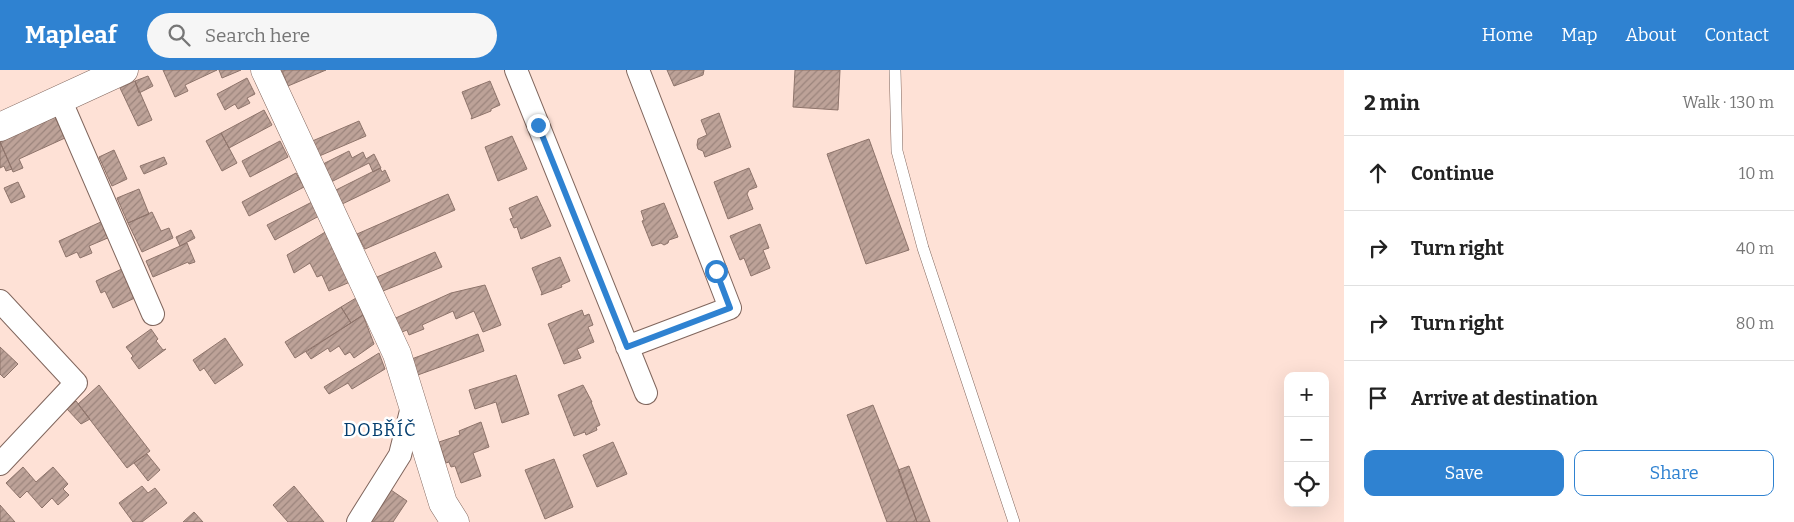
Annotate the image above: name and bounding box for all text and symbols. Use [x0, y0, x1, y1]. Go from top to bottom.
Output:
search box [147, 13, 497, 58]
text: Mapleaf [25, 21, 117, 49]
icon: search [165, 21, 193, 49]
text: Search here [205, 24, 310, 47]
text: Home [1482, 24, 1533, 46]
text: Map [1561, 24, 1597, 46]
text: About [1625, 24, 1676, 46]
text: Contact [1704, 24, 1769, 46]
text: 2 min [1364, 90, 1420, 116]
text: Walk · 130 m [1682, 93, 1774, 112]
route end [527, 114, 550, 137]
icon: ahead [1364, 159, 1392, 187]
text: Continue [1411, 162, 1494, 185]
text: 10 m [1739, 164, 1774, 183]
icon: right [1364, 234, 1392, 262]
text: Turn right [1411, 237, 1504, 260]
text: 40 m [1736, 239, 1774, 258]
route start [705, 260, 728, 283]
icon: right [1364, 309, 1392, 337]
text: Turn right [1411, 312, 1504, 335]
text: 80 m [1736, 314, 1774, 333]
map controls [1284, 372, 1329, 507]
button: + [1284, 372, 1329, 417]
icon: arrive [1364, 384, 1392, 412]
text: Arrive at destination [1411, 387, 1598, 410]
button: − [1284, 417, 1329, 462]
district label: DOBŘÍČ [343, 418, 417, 441]
button: Save [1364, 450, 1564, 496]
button: Share [1574, 450, 1774, 496]
button: locate [1284, 462, 1329, 507]

